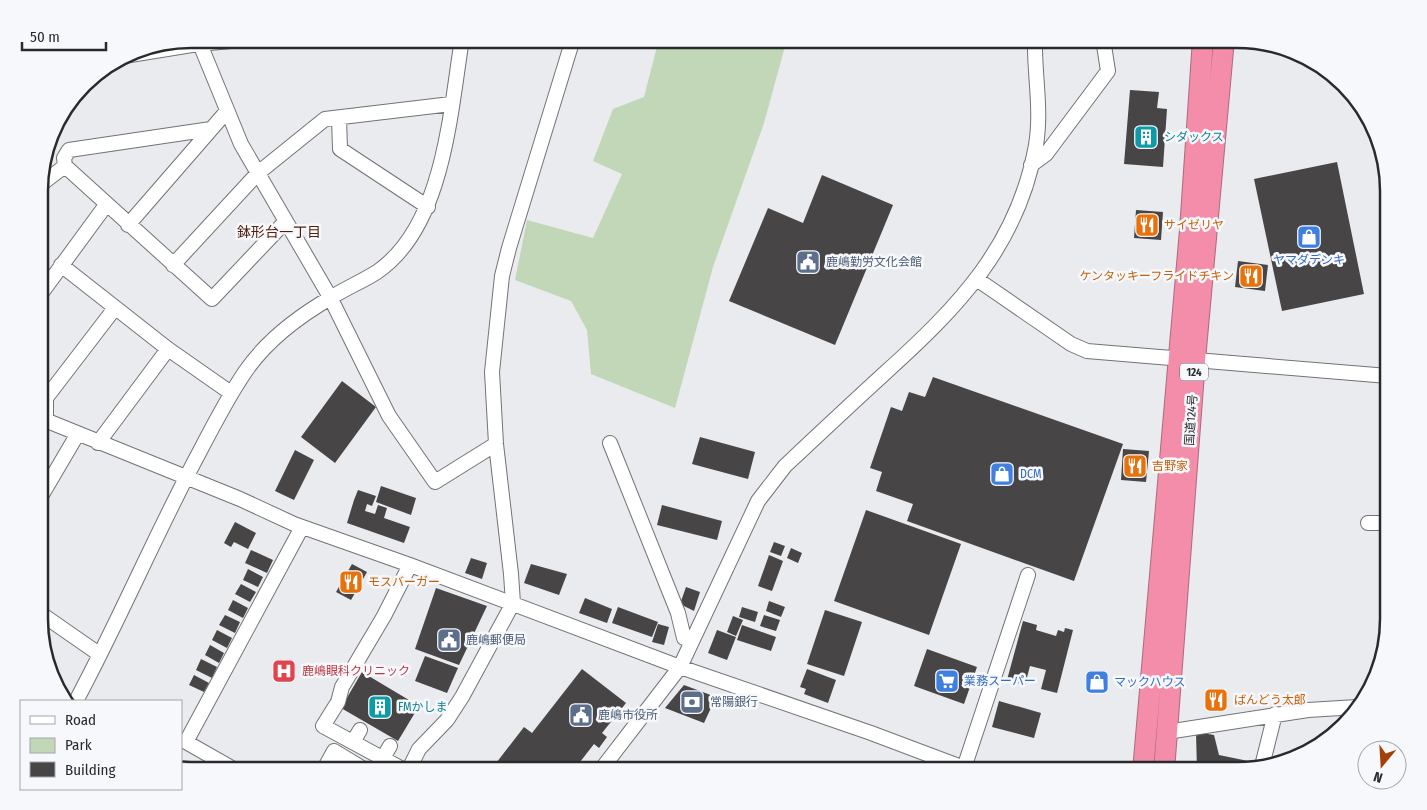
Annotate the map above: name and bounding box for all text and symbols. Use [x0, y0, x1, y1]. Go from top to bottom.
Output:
scale bar [22, 20, 106, 52]
text: 50 m [30, 28, 60, 46]
building icon: シダックス [1133, 124, 1159, 150]
place label: シダックス [1164, 130, 1224, 144]
restaurant icon: サイゼリヤ [1134, 212, 1160, 238]
place label: サイゼリヤ [1164, 218, 1224, 232]
district label: 鉢形台一丁目 [237, 224, 321, 241]
shop icon: ヤマダデンキ [1296, 224, 1322, 250]
public building icon: 鹿嶋勤労文化会館 [795, 249, 821, 275]
place label: ヤマダデンキ [1273, 253, 1345, 267]
place label: 鹿嶋勤労文化会館 [826, 255, 922, 269]
restaurant icon: ケンタッキーフライドチキン [1238, 263, 1264, 289]
place label: ケンタッキーフライドチキン [1079, 269, 1234, 283]
road number: 124 [1180, 364, 1208, 381]
street label: 国道124号 [1182, 394, 1200, 446]
restaurant icon: 吉野家 [1122, 453, 1148, 479]
place label: 吉野家 [1152, 459, 1188, 473]
shop icon: DCM [989, 461, 1015, 487]
place label: DCM [1020, 467, 1042, 481]
restaurant icon: モスバーガー [338, 569, 364, 595]
place label: モスバーガー [368, 575, 440, 589]
public building icon: 鹿嶋郵便局 [436, 627, 462, 653]
place label: 鹿嶋郵便局 [466, 633, 526, 647]
hospital icon: 鹿嶋眼科クリニック [271, 658, 297, 684]
place label: 鹿嶋眼科クリニック [302, 664, 410, 678]
supermarket icon: 業務スーパー [934, 668, 960, 694]
shop icon: マックハウス [1084, 669, 1110, 695]
place label: 業務スーパー [964, 674, 1036, 688]
place label: マックハウス [1114, 675, 1185, 689]
restaurant icon: ばんどう太郎 [1203, 687, 1229, 713]
bank icon: 常陽銀行 [679, 689, 705, 715]
place label: ばんどう太郎 [1234, 693, 1306, 707]
building icon: FMかしま [367, 694, 393, 720]
place label: 常陽銀行 [710, 695, 758, 709]
legend [20, 700, 182, 790]
place label: FMかしま [398, 700, 448, 714]
public building icon: 鹿嶋市役所 [568, 702, 594, 728]
place label: 鹿嶋市役所 [598, 708, 658, 722]
text: Road [65, 711, 96, 729]
text: Park [65, 736, 92, 754]
north arrow [1357, 740, 1407, 790]
text: Building [65, 761, 116, 779]
text: N [1372, 768, 1385, 786]

